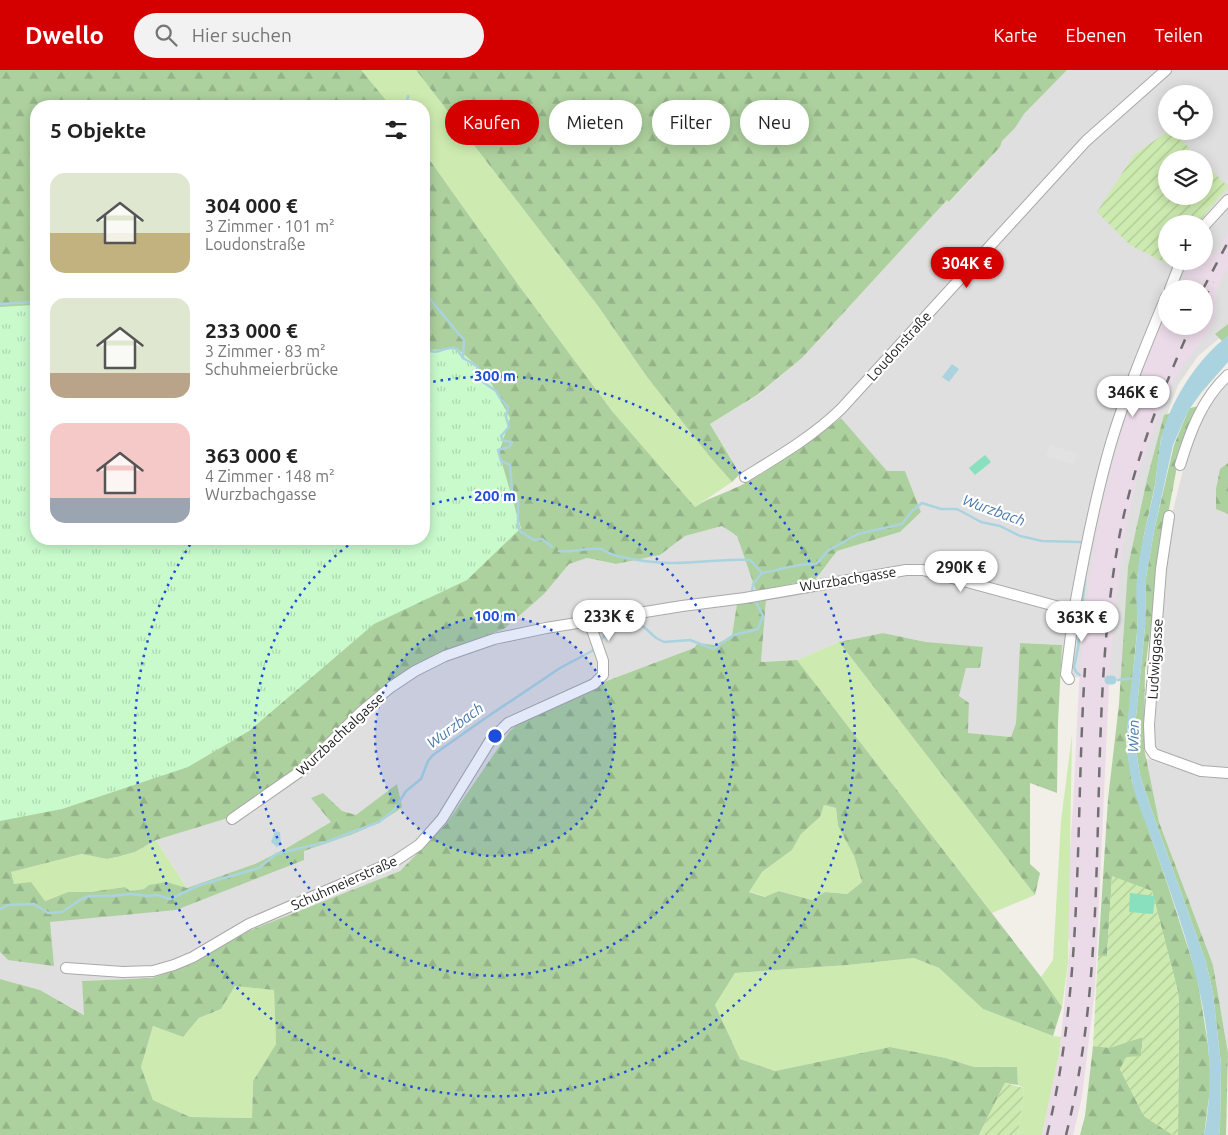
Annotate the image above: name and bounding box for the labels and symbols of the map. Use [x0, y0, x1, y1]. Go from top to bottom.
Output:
pin: 304K € [926, 246, 1008, 289]
street label: Loudonstraße [864, 308, 934, 384]
text: 300 m [474, 367, 516, 384]
pin: 346K € [1092, 376, 1174, 418]
text: 200 m [474, 487, 516, 504]
water label: Wurzbach [960, 491, 1028, 529]
pin: 290K € [920, 550, 1002, 593]
street label: Wurzbachgasse [799, 563, 897, 595]
pin: 233K € [568, 600, 650, 642]
pin: 363K € [1041, 600, 1123, 643]
text: 100 m [474, 607, 516, 624]
street label: Ludwiggasse [1144, 618, 1166, 700]
street label: Wurzbachtalgasse [293, 689, 387, 779]
water label: Wurzbach [424, 699, 486, 751]
water label: Wien [1124, 719, 1142, 753]
centre of rings [486, 727, 504, 745]
street label: Schuhmeierstraße [289, 852, 399, 914]

